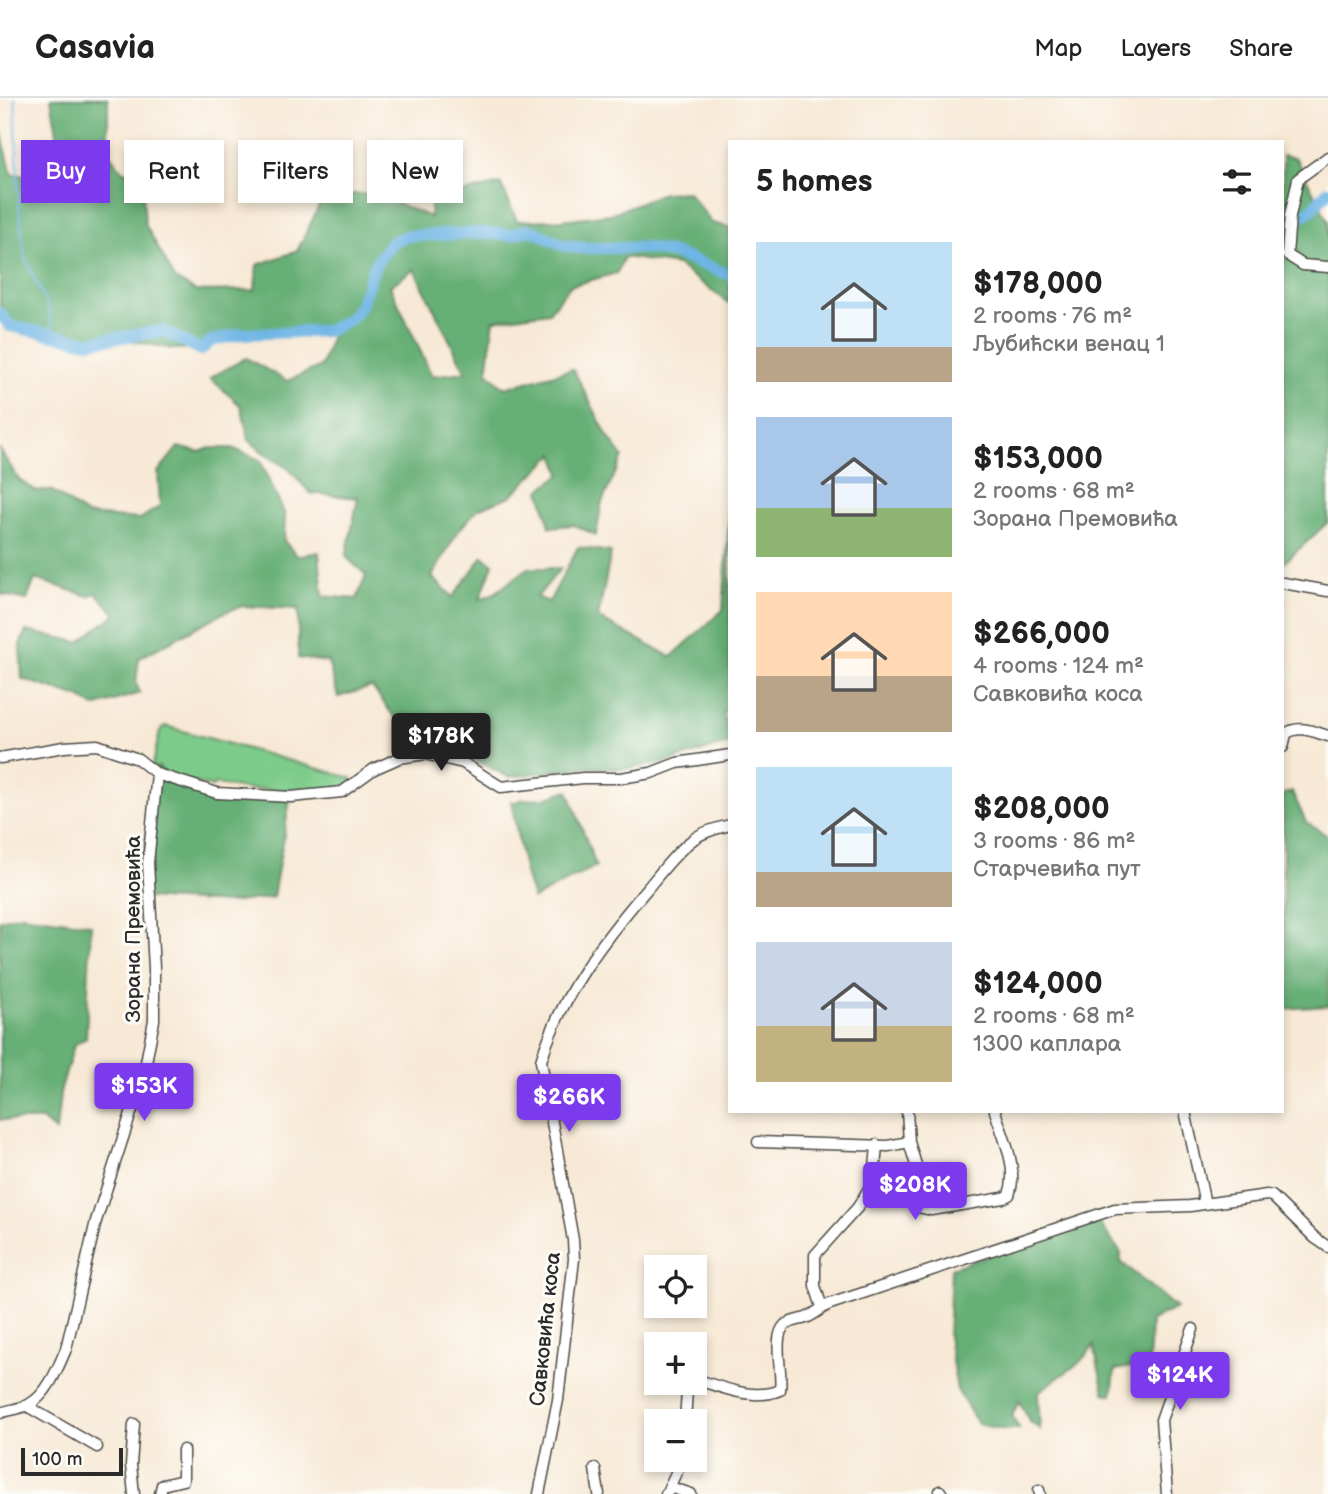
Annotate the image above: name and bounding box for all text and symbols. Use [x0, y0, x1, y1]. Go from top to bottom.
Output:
text: Casavia [35, 28, 155, 68]
text: Map [1034, 34, 1082, 63]
text: Layers [1120, 34, 1191, 63]
text: Share [1229, 34, 1293, 63]
chip: Buy [21, 140, 110, 203]
chip: Rent [124, 140, 224, 203]
chip: Filters [238, 140, 353, 203]
chip: New [367, 140, 463, 203]
icon: filters [1218, 163, 1256, 201]
text: 5 homes [756, 164, 873, 200]
text: $178,000 [973, 266, 1103, 302]
icon: home [812, 270, 896, 354]
text: 2 rooms · 76 m² [973, 302, 1132, 330]
text: Љубићски венац 1 [973, 330, 1165, 358]
text: $153,000 [973, 441, 1103, 477]
icon: home [812, 445, 896, 529]
text: 2 rooms · 68 m² [973, 477, 1135, 505]
text: Зорана Премовића [973, 505, 1178, 533]
text: $266,000 [973, 616, 1110, 652]
icon: home [812, 620, 896, 704]
text: 4 rooms · 124 m² [973, 652, 1144, 680]
text: Савковића коса [973, 680, 1143, 708]
pin: $178K [392, 714, 490, 773]
text: $178K [408, 722, 475, 750]
text: $208,000 [973, 791, 1110, 827]
icon: home [812, 795, 896, 879]
text: 3 rooms · 86 m² [973, 827, 1135, 855]
street label: Зорана Премовића [121, 835, 146, 1023]
text: Старчевића пут [973, 855, 1141, 883]
text: $124,000 [973, 966, 1103, 1002]
icon: home [812, 970, 896, 1054]
text: 2 rooms · 68 m² [973, 1002, 1135, 1030]
text: 1300 каплара [973, 1030, 1121, 1058]
pin: $153K [95, 1063, 193, 1123]
text: $153K [110, 1072, 178, 1100]
pin: $266K [520, 1074, 618, 1134]
text: $266K [533, 1083, 605, 1111]
pin: $208K [866, 1162, 964, 1222]
text: $208K [879, 1171, 951, 1199]
street label: Савковића коса [525, 1250, 566, 1408]
map controls [644, 1255, 707, 1472]
button: locate [644, 1255, 707, 1318]
button: + [644, 1332, 707, 1395]
pin: $124K [1131, 1352, 1229, 1412]
text: $124K [1147, 1361, 1213, 1389]
button: − [644, 1409, 707, 1472]
scale bar [21, 1445, 122, 1477]
text: 100 m [32, 1448, 83, 1471]

